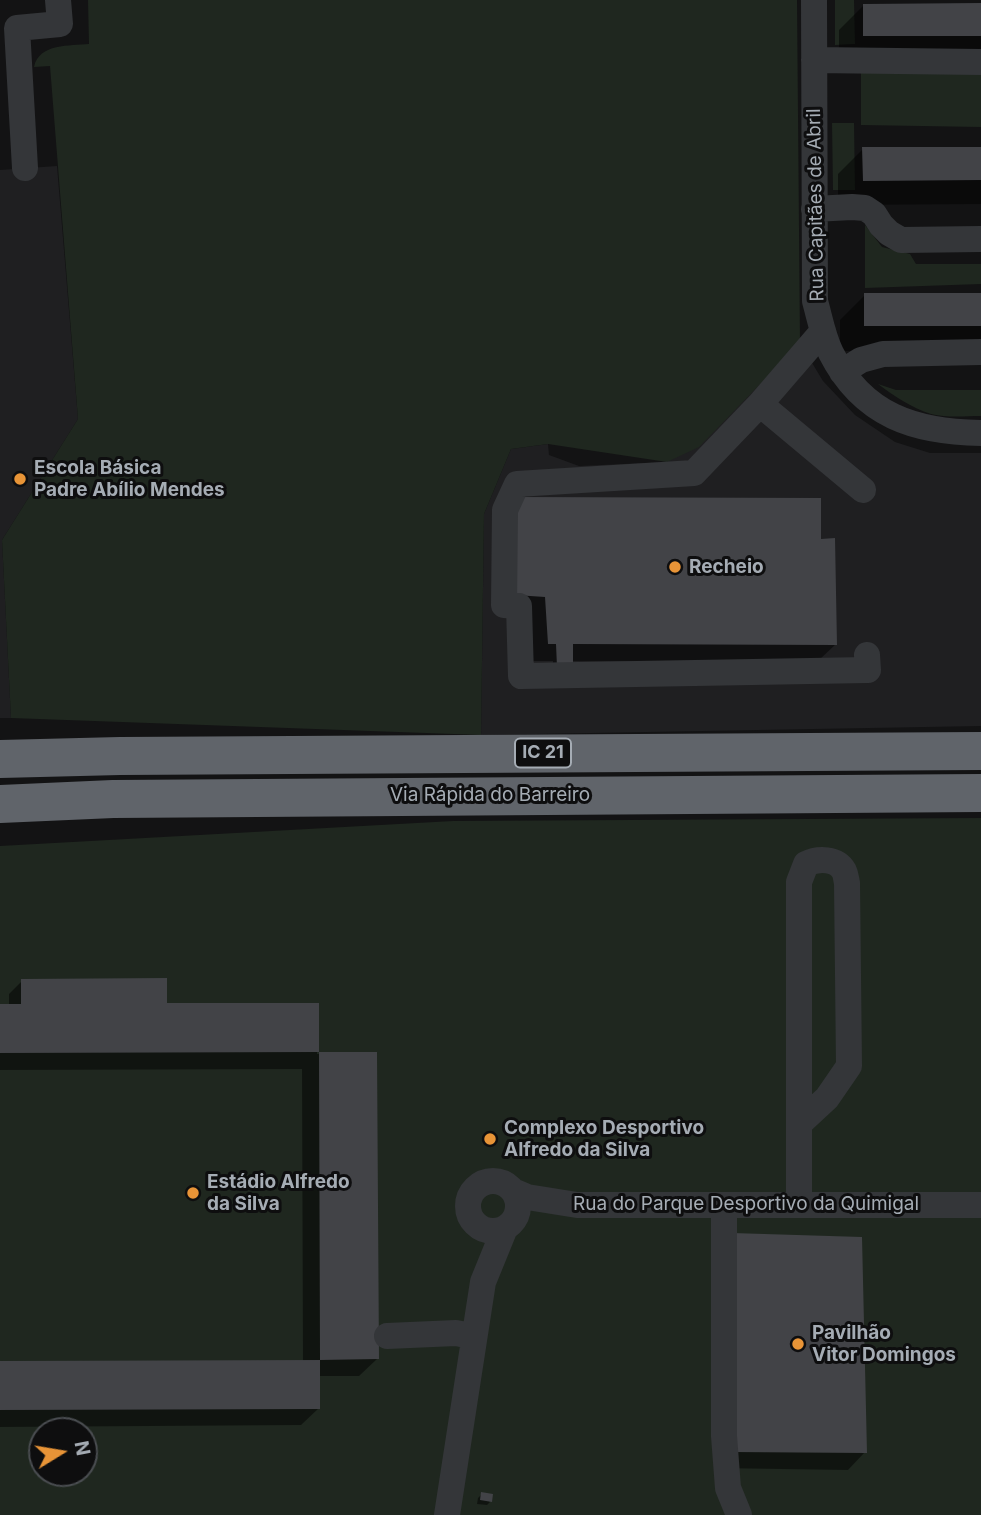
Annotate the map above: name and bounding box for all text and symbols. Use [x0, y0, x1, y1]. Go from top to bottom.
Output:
street label: Rua Capitães de Abril [803, 108, 829, 302]
place label: Escola Básica Padre Abílio Mendes [34, 457, 225, 501]
marker: Escola Básica Padre Abílio Mendes [12, 471, 28, 487]
place label: Recheio [689, 556, 764, 578]
marker: Recheio [667, 559, 683, 575]
road number: IC 21 [515, 738, 571, 768]
street label: Via Rápida do Barreiro [390, 784, 590, 806]
place label: Complexo Desportivo Alfredo da Silva [504, 1117, 704, 1161]
marker: Complexo Desportivo Alfredo da Silva [482, 1131, 498, 1147]
place label: Estádio Alfredo da Silva [207, 1171, 350, 1215]
marker: Estádio Alfredo da Silva [185, 1185, 201, 1201]
street label: Rua do Parque Desportivo da Quimigal [573, 1193, 919, 1215]
place label: Pavilhão Vitor Domingos [812, 1322, 956, 1366]
marker: Pavilhão Vitor Domingos [790, 1336, 806, 1352]
north arrow [28, 1417, 98, 1487]
text: N [69, 1439, 95, 1458]

